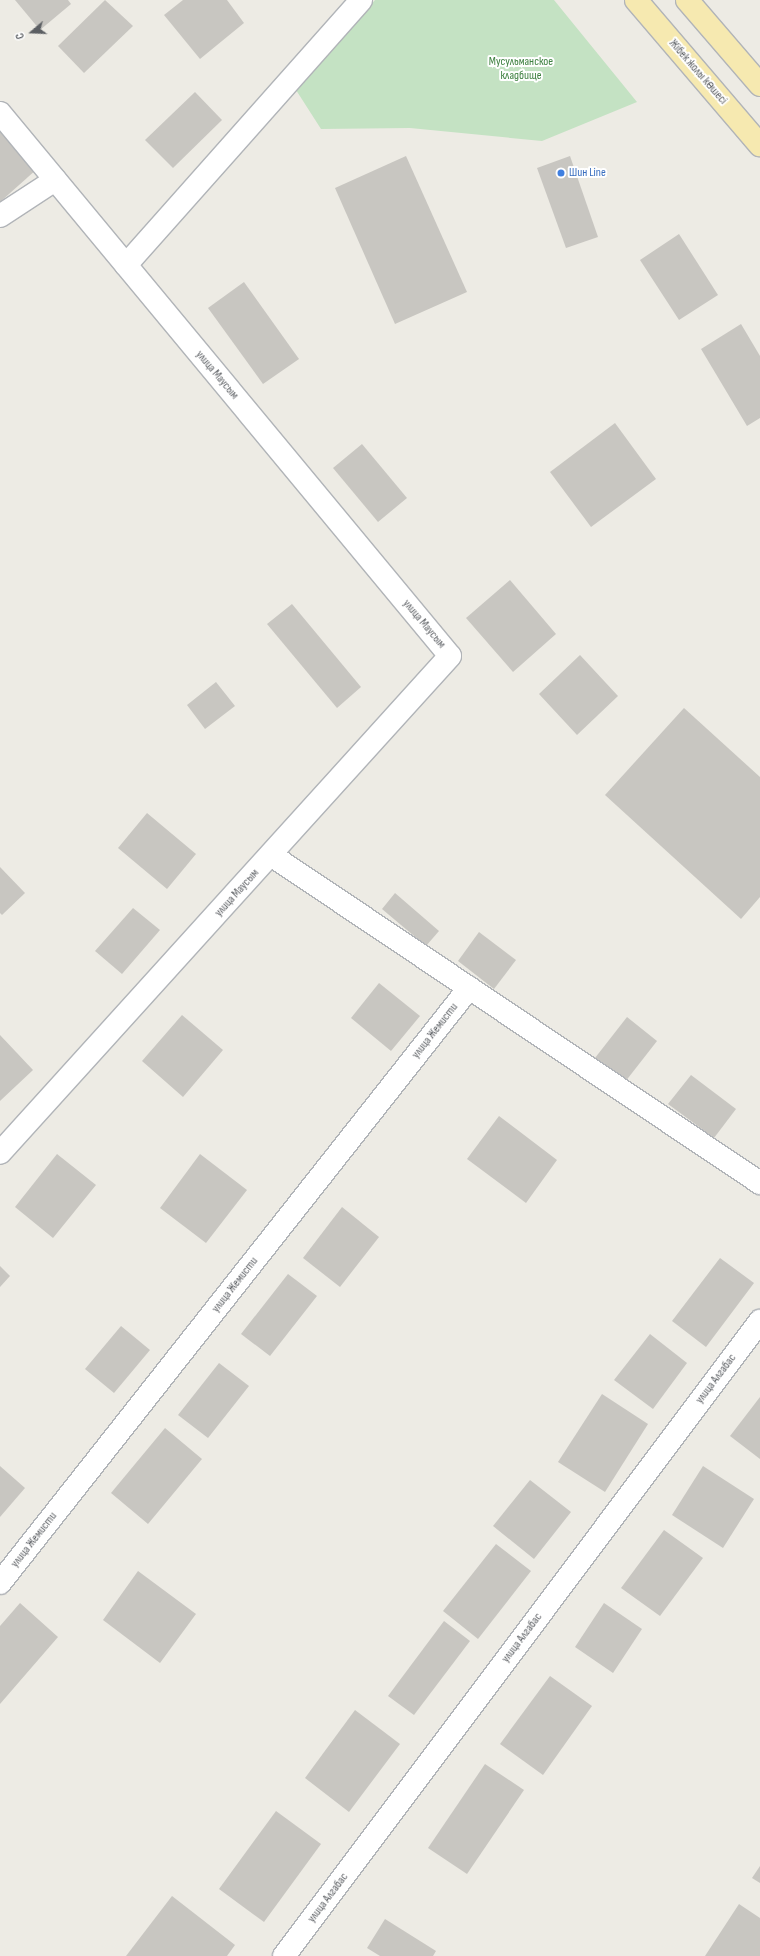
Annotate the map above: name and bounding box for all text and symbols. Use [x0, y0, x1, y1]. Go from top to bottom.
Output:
north arrow [12, 12, 52, 52]
text: С [13, 31, 27, 41]
street label: Жібек жолы көшесі [666, 37, 730, 107]
park label: Мусульманское кладбище [489, 55, 553, 83]
place label: Шин Line [569, 166, 606, 180]
marker: Шин Line [556, 168, 566, 178]
street label: улица Маусым [192, 348, 242, 402]
street label: улица Маусым [399, 597, 449, 651]
street label: улица Маусым [212, 866, 262, 920]
street label: улица Жемисти [409, 1000, 461, 1062]
street label: улица Жемисти [209, 1254, 261, 1316]
street label: улица Алгабас [693, 1351, 739, 1407]
street label: улица Жемисти [8, 1509, 60, 1571]
street label: улица Алгабас [499, 1610, 545, 1666]
street label: улица Алгабас [305, 1870, 351, 1926]

